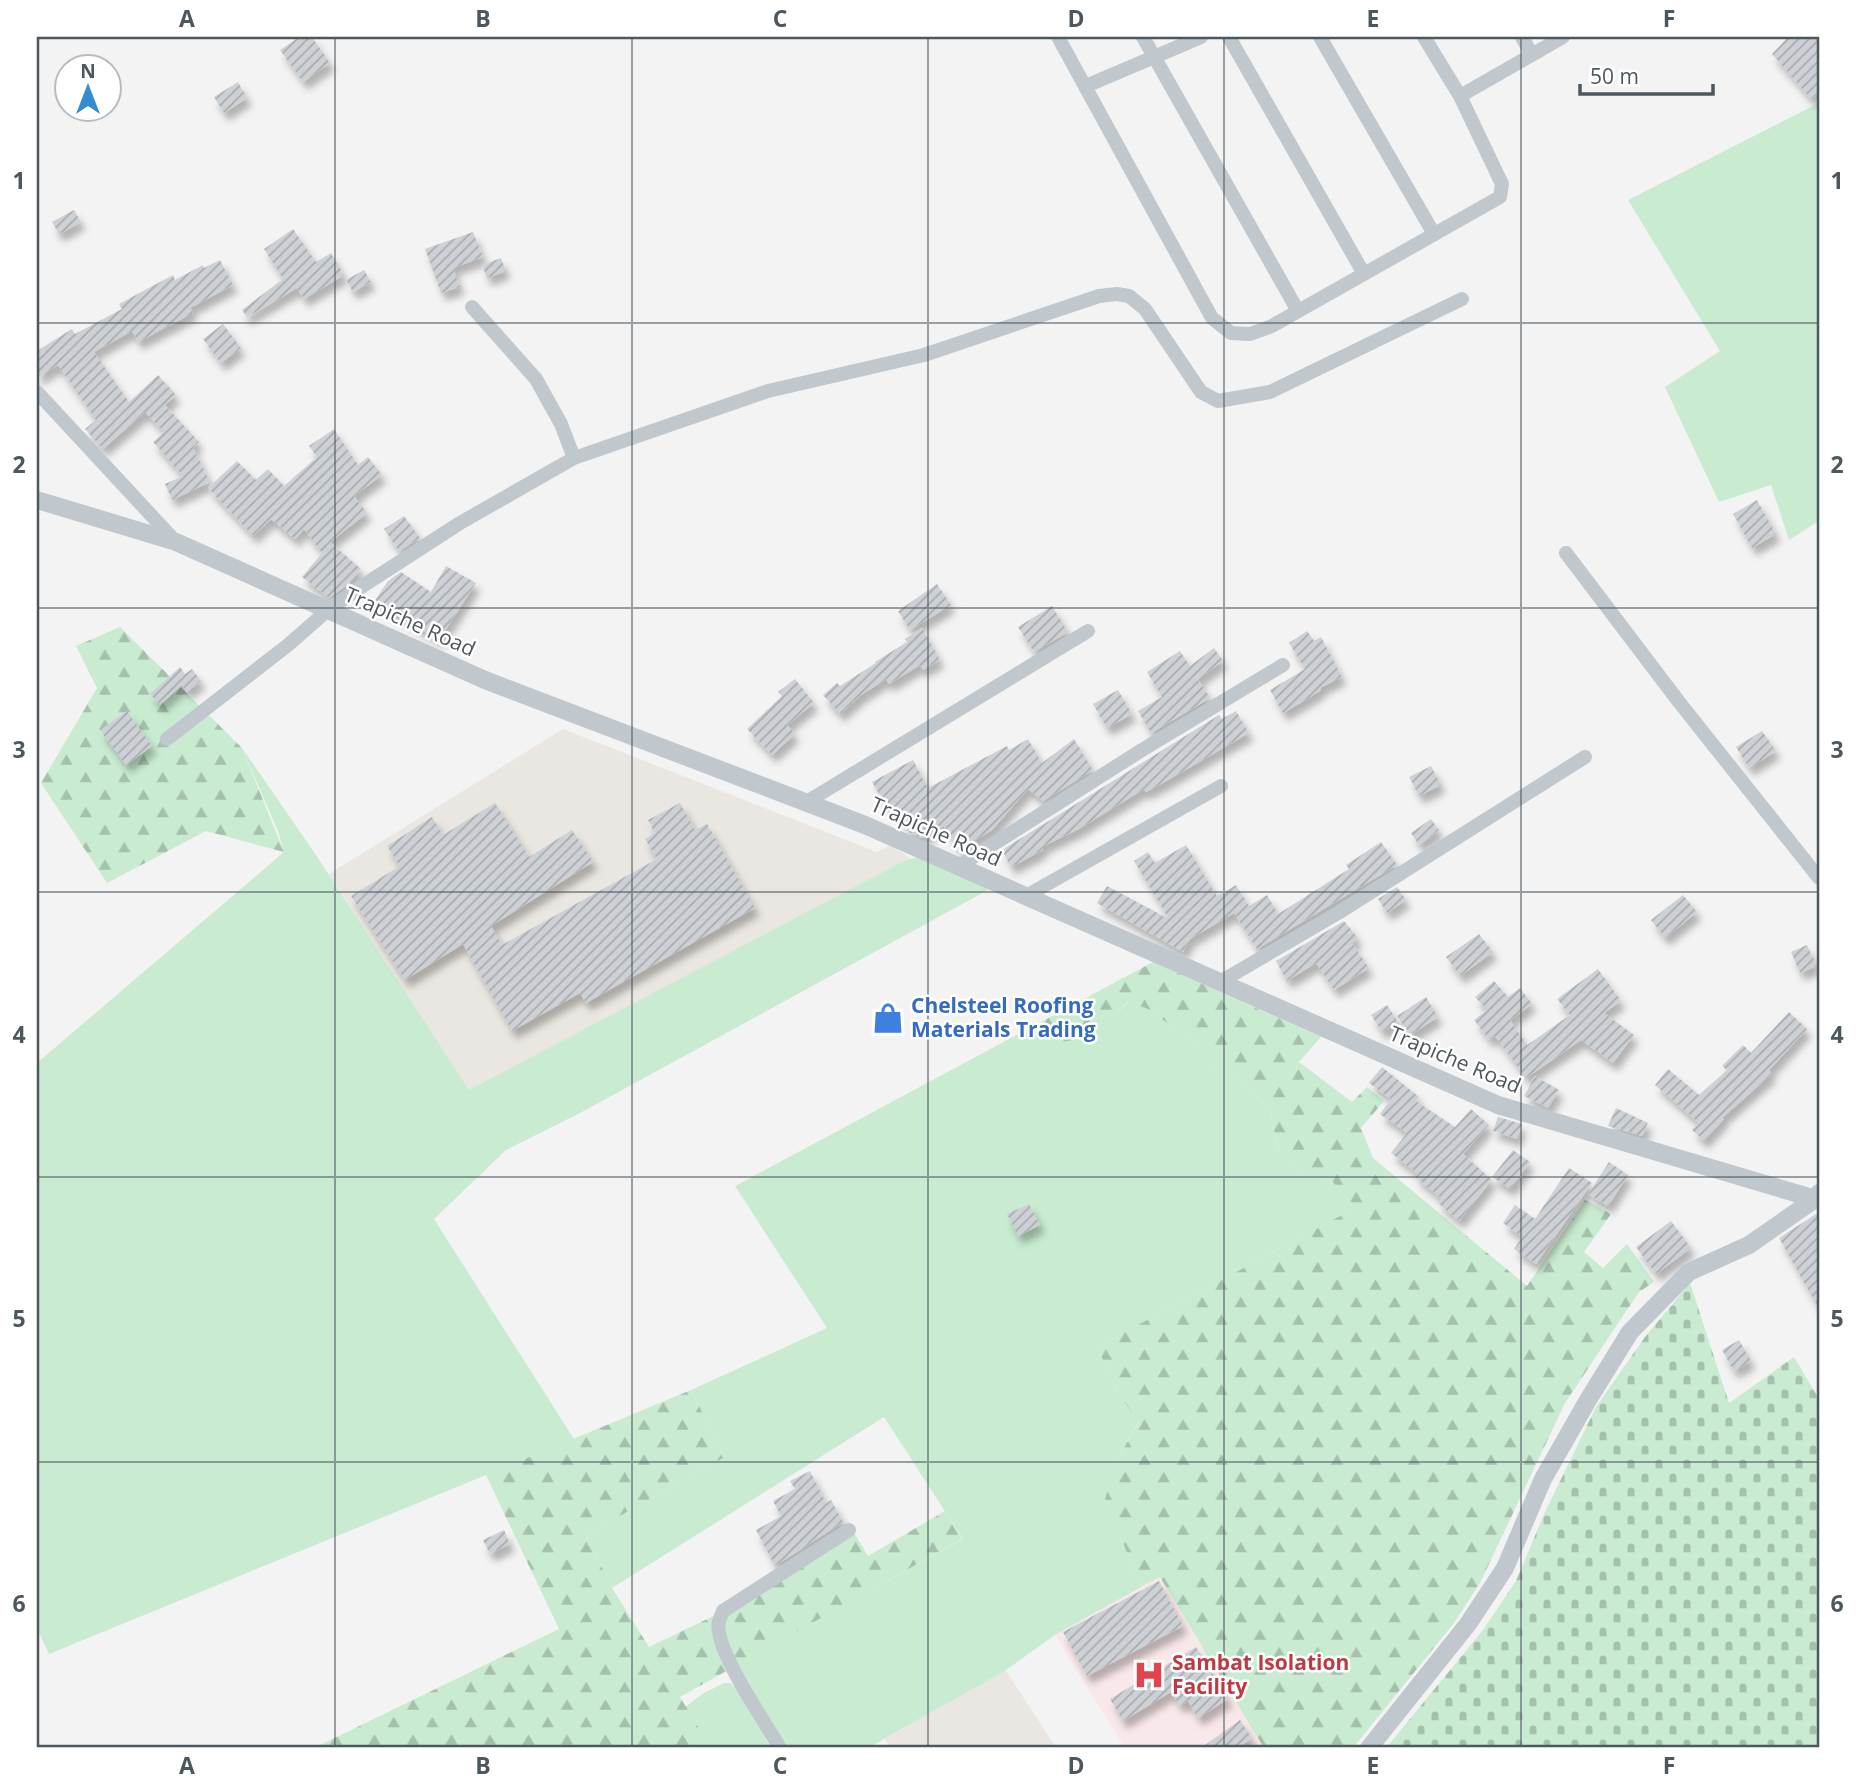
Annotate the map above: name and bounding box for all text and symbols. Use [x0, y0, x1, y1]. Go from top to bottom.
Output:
text: A [179, 2, 195, 34]
text: B [475, 2, 491, 34]
text: C [773, 2, 787, 34]
text: D [1067, 2, 1085, 34]
text: E [1367, 2, 1379, 34]
text: F [1663, 2, 1675, 34]
north arrow [52, 52, 122, 122]
scale bar [1580, 52, 1713, 96]
text: N [80, 58, 96, 84]
text: 50 m [1590, 62, 1639, 90]
text: 1 [12, 164, 26, 196]
text: 1 [1830, 164, 1844, 196]
text: 2 [12, 448, 26, 480]
text: 2 [1830, 448, 1844, 480]
street label: Trapiche Road [341, 580, 480, 662]
text: 3 [12, 733, 26, 765]
text: 3 [1830, 733, 1844, 765]
street label: Trapiche Road [867, 790, 1006, 872]
place label: Chelsteel Roofing Materials Trading [911, 991, 1096, 1043]
shop icon: Chelsteel Roofing Materials Trading [871, 1001, 905, 1035]
text: 4 [12, 1018, 26, 1050]
text: 4 [1830, 1018, 1844, 1050]
street label: Trapiche Road [1385, 1019, 1525, 1099]
text: 5 [12, 1302, 26, 1334]
text: 5 [1830, 1302, 1844, 1334]
text: 6 [12, 1587, 26, 1619]
text: 6 [1830, 1587, 1844, 1619]
place label: Sambat Isolation Facility [1172, 1648, 1349, 1700]
hospital icon: Sambat Isolation Facility [1132, 1658, 1166, 1692]
text: A [179, 1749, 195, 1781]
text: B [475, 1749, 491, 1781]
text: C [773, 1749, 787, 1781]
text: D [1067, 1749, 1085, 1781]
text: E [1367, 1749, 1379, 1781]
text: F [1663, 1749, 1675, 1781]

